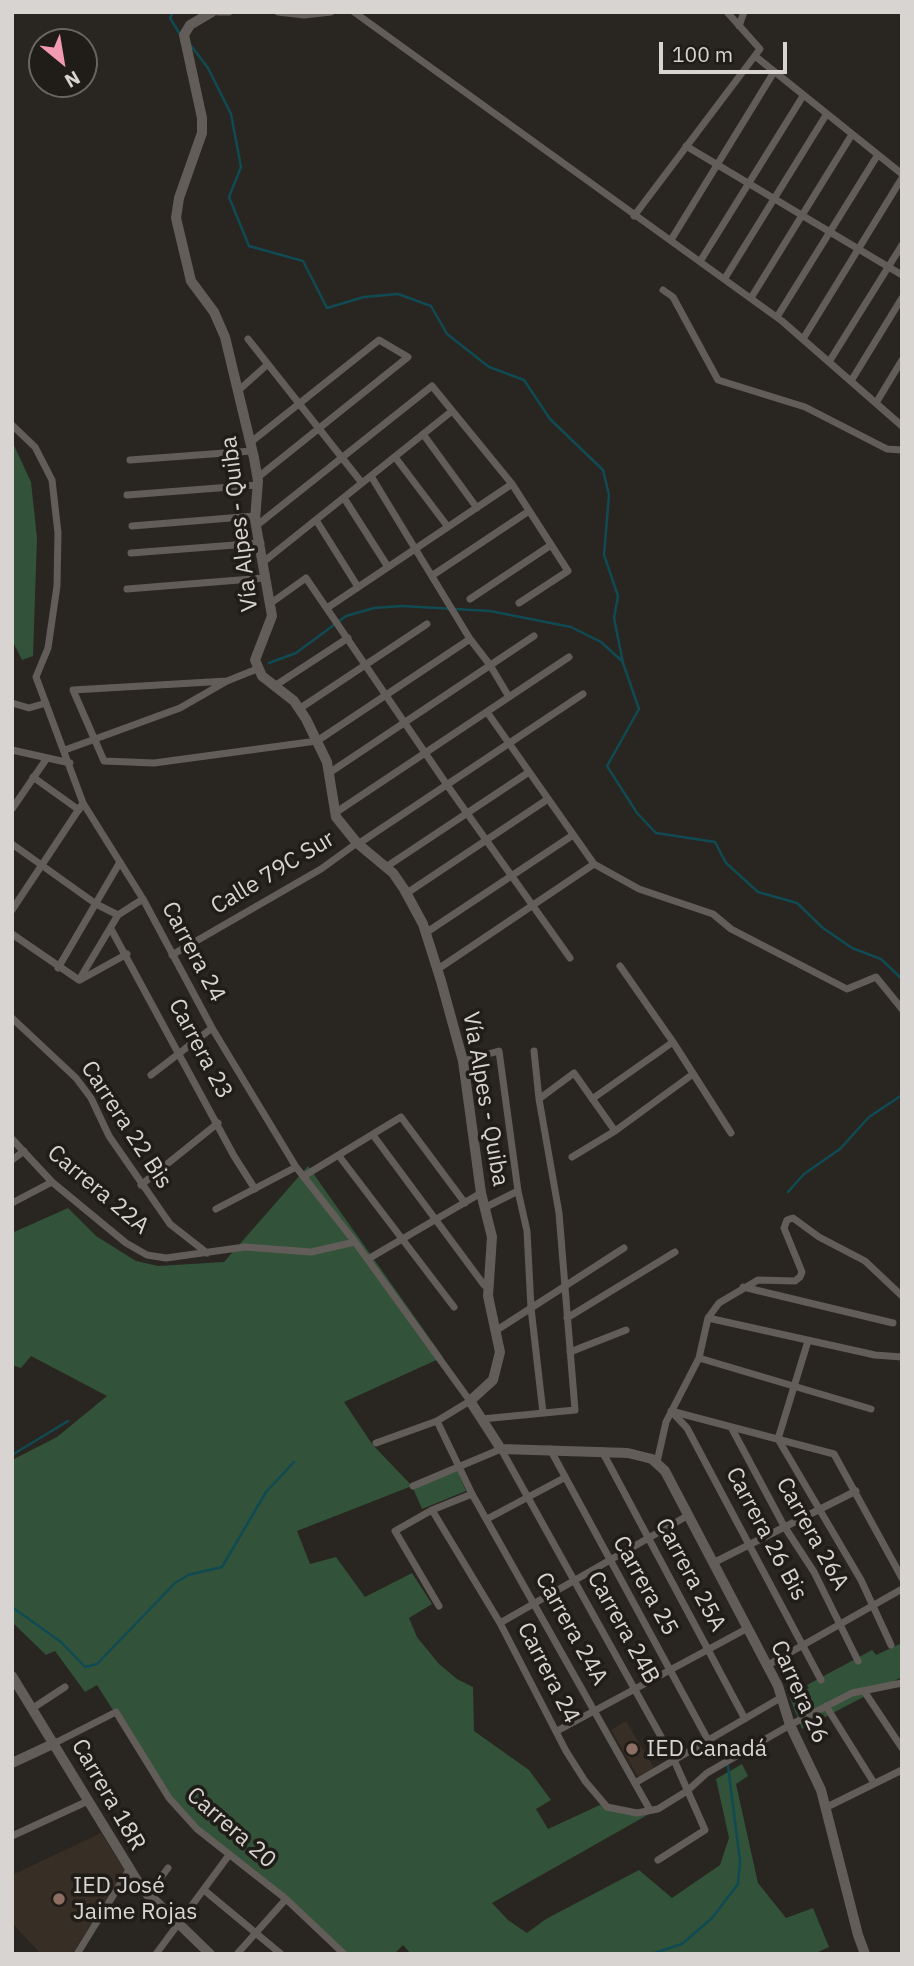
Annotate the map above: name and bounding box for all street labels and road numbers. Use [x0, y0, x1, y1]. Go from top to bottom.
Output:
street label: Vía Alpes - Quiba [216, 435, 264, 613]
street label: Calle 79C Sur [206, 825, 340, 921]
street label: Carrera 24 [155, 897, 231, 1007]
street label: Carrera 23 [162, 994, 238, 1104]
street label: Vía Alpes - Quiba [456, 1010, 514, 1188]
street label: Carrera 22 Bis [74, 1056, 178, 1194]
street label: Carrera 22A [41, 1139, 155, 1241]
street label: Carrera 26 Bis [719, 1463, 813, 1605]
street label: Carrera 26A [770, 1473, 854, 1595]
street label: Carrera 25A [649, 1514, 731, 1636]
street label: Carrera 25 [606, 1531, 684, 1641]
street label: Carrera 24B [581, 1567, 665, 1689]
street label: Carrera 24A [529, 1568, 613, 1690]
street label: Carrera 24 [511, 1618, 585, 1728]
street label: Carrera 26 [764, 1636, 834, 1748]
street label: Carrera 18R [65, 1734, 151, 1856]
street label: Carrera 20 [181, 1782, 281, 1874]

